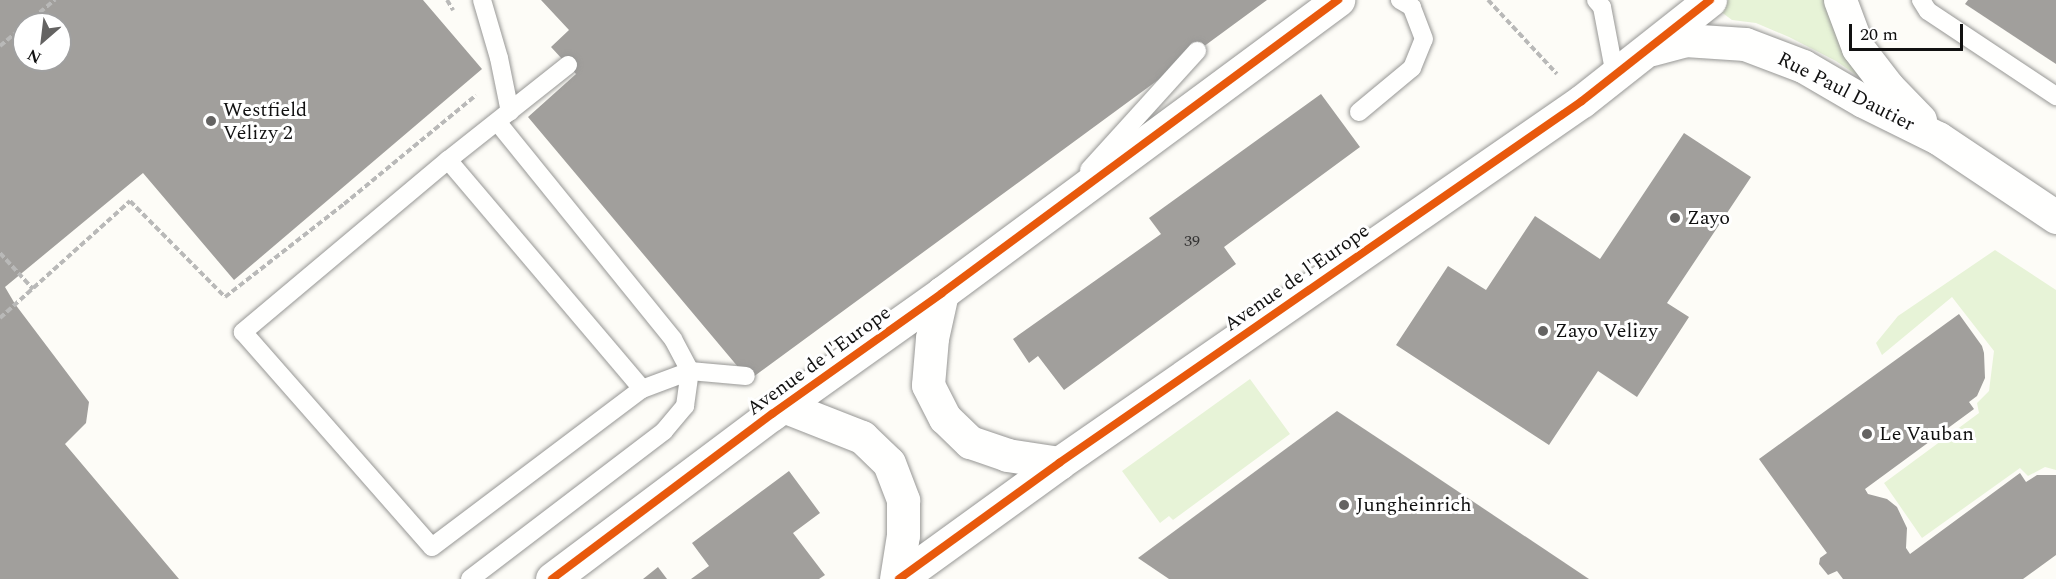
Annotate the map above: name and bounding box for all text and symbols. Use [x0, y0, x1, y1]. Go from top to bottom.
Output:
north arrow [12, 12, 72, 72]
scale bar [1852, 12, 1966, 50]
text: 20 m [1860, 21, 1898, 48]
text: N [23, 42, 46, 70]
street label: Rue Paul Dautier [1773, 47, 1919, 137]
place label: Westfield Vélizy 2 [223, 98, 307, 145]
marker: Westfield Vélizy 2 [204, 114, 218, 128]
place label: Zayo [1687, 206, 1730, 230]
marker: Zayo [1668, 211, 1682, 225]
street label: Avenue de l'Europe [1220, 219, 1374, 337]
house number: 39 [1184, 231, 1200, 251]
street label: Avenue de l'Europe [742, 301, 896, 421]
place label: Zayo Velizy [1555, 319, 1658, 343]
marker: Zayo Velizy [1536, 324, 1550, 338]
place label: Le Vauban [1879, 422, 1974, 446]
marker: Le Vauban [1860, 427, 1874, 441]
place label: Jungheinrich [1356, 493, 1472, 517]
marker: Jungheinrich [1337, 498, 1351, 512]

